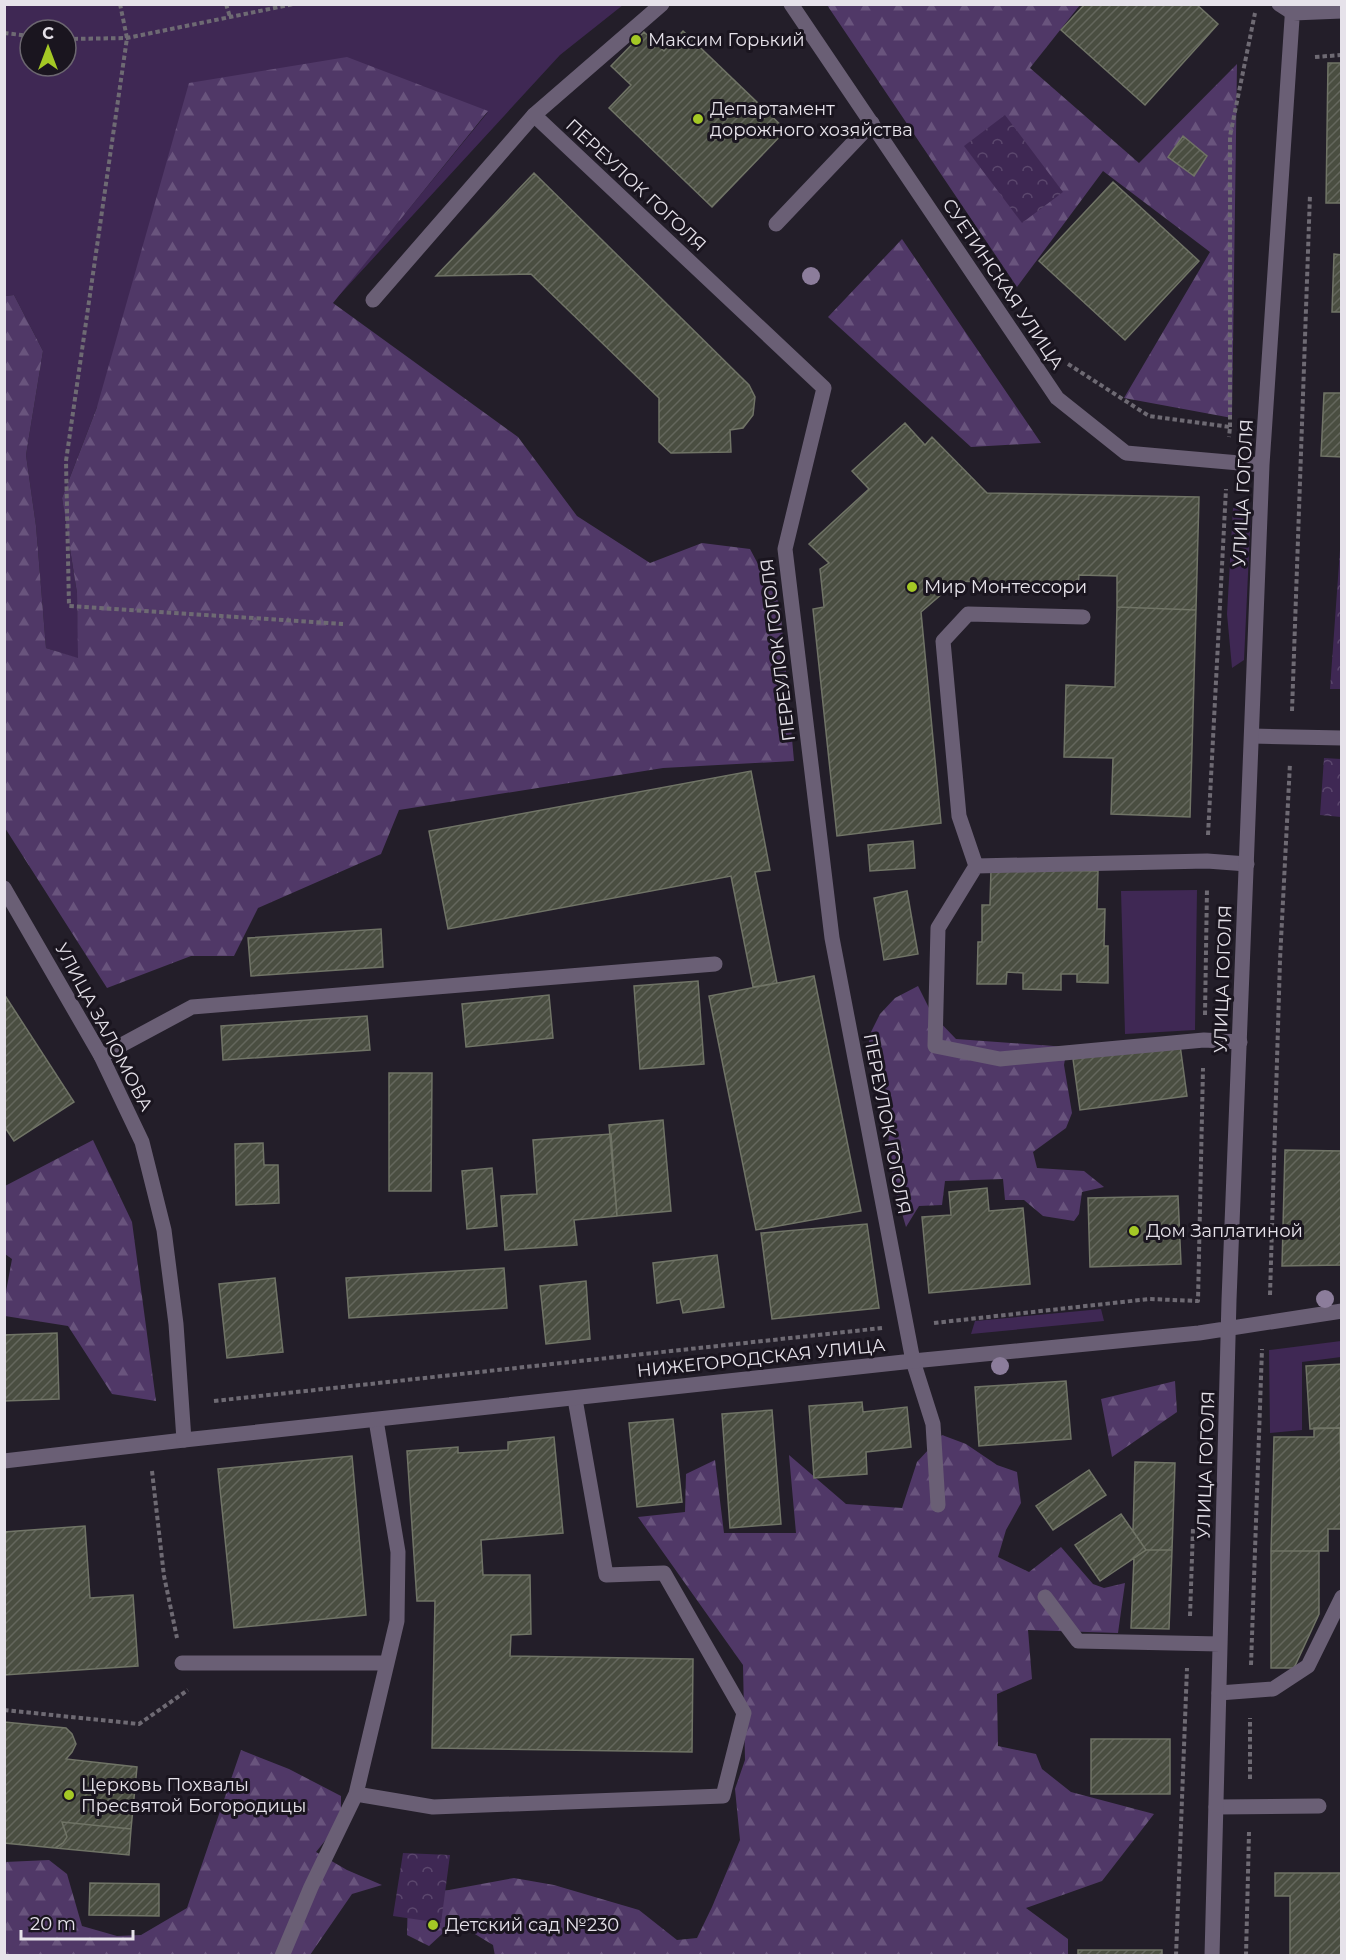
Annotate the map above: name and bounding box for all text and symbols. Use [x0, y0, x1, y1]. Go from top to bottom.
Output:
north arrow [18, 18, 78, 78]
text: С [42, 24, 54, 43]
place label: Максим Горький [648, 29, 805, 51]
marker: Максим Горький [629, 33, 643, 47]
place label: Департамент дорожного хозяйства [710, 98, 913, 141]
marker: Департамент дорожного хозяйства [691, 112, 705, 126]
street label: ПЕРЕУЛОК ГОГОЛЯ [561, 114, 711, 256]
street label: СУЕТИНСКАЯ УЛИЦА [938, 194, 1069, 374]
street label: УЛИЦА ГОГОЛЯ [1228, 418, 1258, 568]
street label: ПЕРЕУЛОК ГОГОЛЯ [756, 557, 800, 743]
place label: Мир Монтессори [924, 576, 1087, 598]
marker: Мир Монтессори [905, 580, 919, 594]
street label: УЛИЦА ГОГОЛЯ [1209, 905, 1237, 1053]
street label: УЛИЦА ЗАЛОМОВА [50, 939, 158, 1115]
street label: ПЕРЕУЛОК ГОГОЛЯ [859, 1032, 915, 1216]
place label: Дом Заплатиной [1146, 1220, 1303, 1242]
marker: Дом Заплатиной [1127, 1224, 1141, 1238]
street label: НИЖЕГОРОДСКАЯ УЛИЦА [636, 1334, 887, 1382]
street label: УЛИЦА ГОГОЛЯ [1192, 1391, 1220, 1539]
place label: Церковь Похвалы Пресвятой Богородицы [81, 1774, 306, 1817]
marker: Церковь Похвалы Пресвятой Богородицы [62, 1788, 76, 1802]
scale bar [21, 1903, 134, 1941]
text: 20 m [30, 1913, 76, 1935]
place label: Детский сад №230 [445, 1914, 619, 1936]
marker: Детский сад №230 [426, 1918, 440, 1932]

